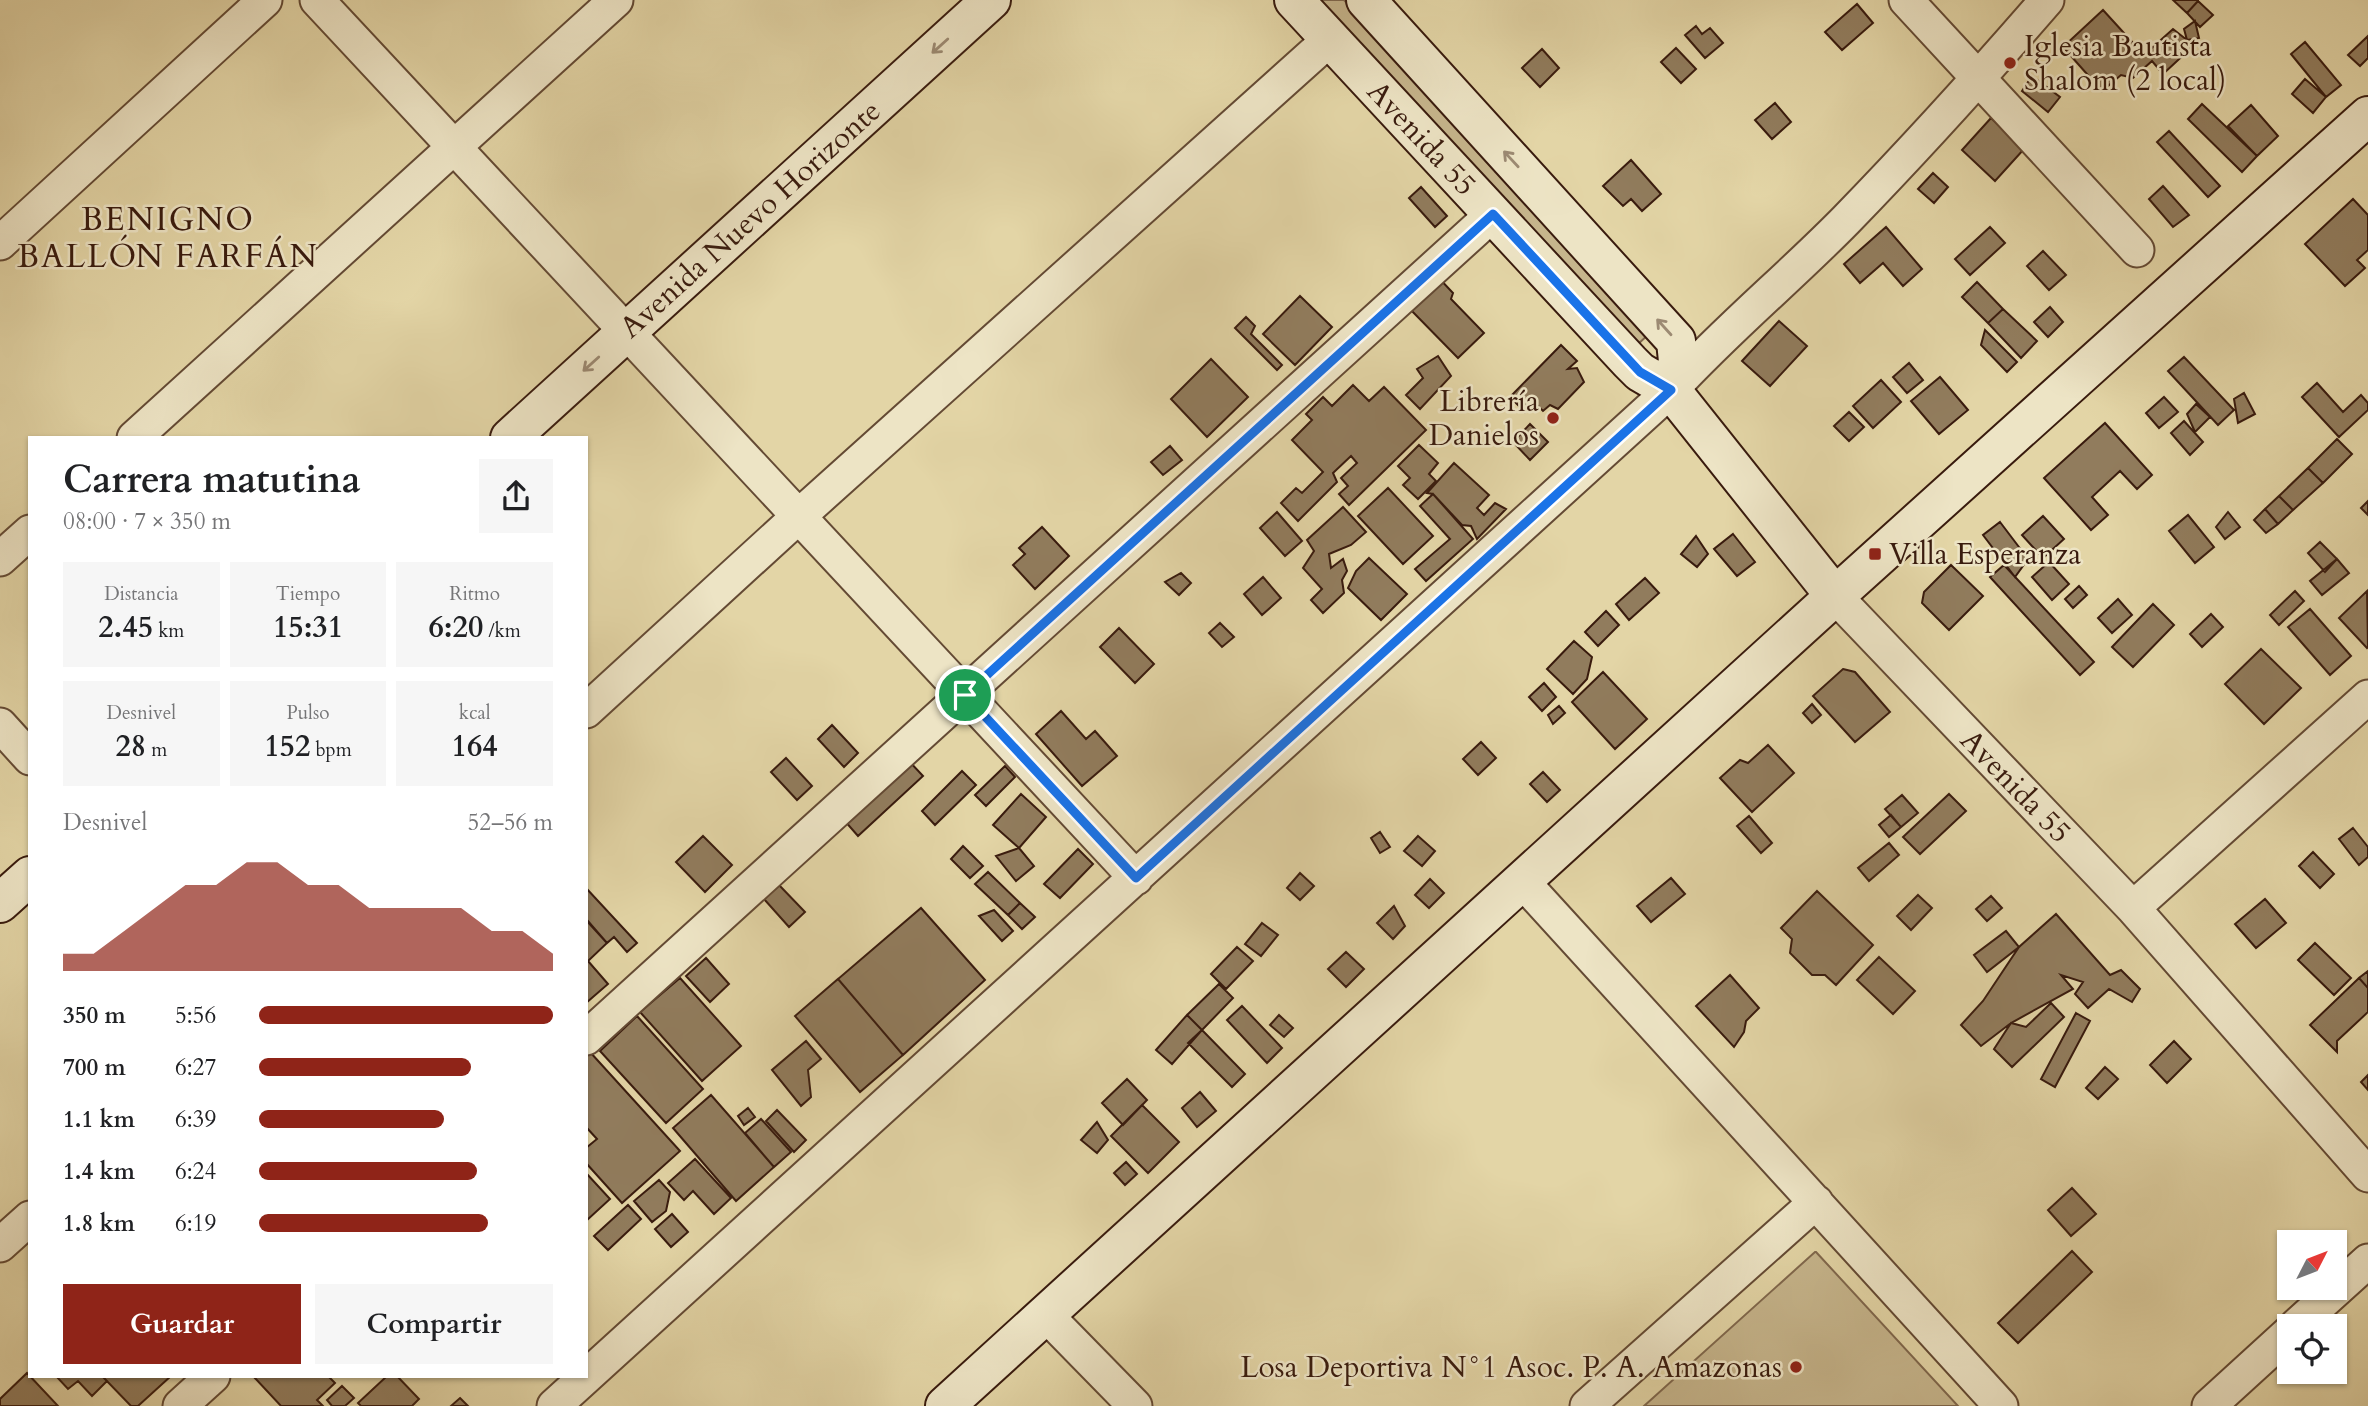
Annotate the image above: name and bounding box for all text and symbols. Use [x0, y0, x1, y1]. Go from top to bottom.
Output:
place label: Iglesia Bautista Shalom (2 local) [2024, 26, 2226, 101]
one-way arrow [931, 38, 949, 54]
marker: Iglesia Bautista Shalom (2 local) [2002, 55, 2018, 71]
street label: Avenida 55 [1358, 72, 1486, 205]
street label: Avenida Nuevo Horizonte [611, 91, 890, 348]
one-way arrow [1503, 150, 1519, 168]
district label: BENIGNO BALLÓN FARFÁN [17, 198, 319, 279]
one-way arrow [1656, 318, 1672, 336]
one-way arrow [582, 356, 600, 372]
place label: Librería Danielos [1429, 381, 1539, 456]
marker: Librería Danielos [1545, 410, 1561, 426]
text: Carrera matutina [63, 454, 361, 506]
button: share [479, 459, 553, 533]
text: 08:00 · 7 × 350 m [63, 506, 231, 537]
place label: Villa Esperanza [1889, 534, 2081, 575]
marker: Villa Esperanza [1867, 546, 1883, 562]
text: Distancia [104, 581, 179, 607]
text: Tiempo [276, 581, 340, 607]
text: Ritmo [449, 581, 500, 607]
text: 2.45 [98, 607, 153, 648]
text: 15:31 [273, 607, 343, 648]
text: 6:20 [429, 607, 483, 648]
text: km [153, 618, 184, 644]
text: /km [483, 618, 521, 644]
pin [935, 665, 995, 725]
icon: arrive [946, 676, 984, 714]
text: Desnivel [107, 700, 176, 726]
text: Pulso [286, 700, 330, 726]
text: kcal [459, 700, 491, 726]
street label: Avenida 55 [1951, 721, 2080, 852]
text: 28 [115, 726, 146, 767]
text: 152 [264, 726, 310, 767]
text: 164 [452, 726, 498, 767]
text: m [146, 737, 167, 763]
text: bpm [310, 737, 352, 763]
text: Desnivel [63, 807, 147, 838]
text: 52–56 m [468, 807, 553, 838]
text: 350 m [63, 1000, 126, 1031]
text: 5:56 [175, 1000, 216, 1031]
text: 700 m [63, 1052, 126, 1083]
text: 6:27 [175, 1052, 216, 1083]
text: 1.1 km [63, 1104, 135, 1135]
text: 6:39 [175, 1104, 216, 1135]
text: 1.4 km [63, 1156, 135, 1187]
text: 6:24 [175, 1156, 216, 1187]
text: 1.8 km [63, 1208, 135, 1239]
text: 6:19 [175, 1208, 216, 1239]
north arrow [2277, 1230, 2347, 1300]
map controls [2277, 1230, 2347, 1384]
button: Guardar [63, 1284, 301, 1364]
button: Compartir [315, 1284, 553, 1364]
button: locate [2277, 1314, 2347, 1384]
place label: Losa Deportiva N°1 Asoc. P. A. Amazonas [1240, 1347, 1782, 1388]
marker: Losa Deportiva N°1 Asoc. P. A. Amazonas [1788, 1359, 1804, 1375]

